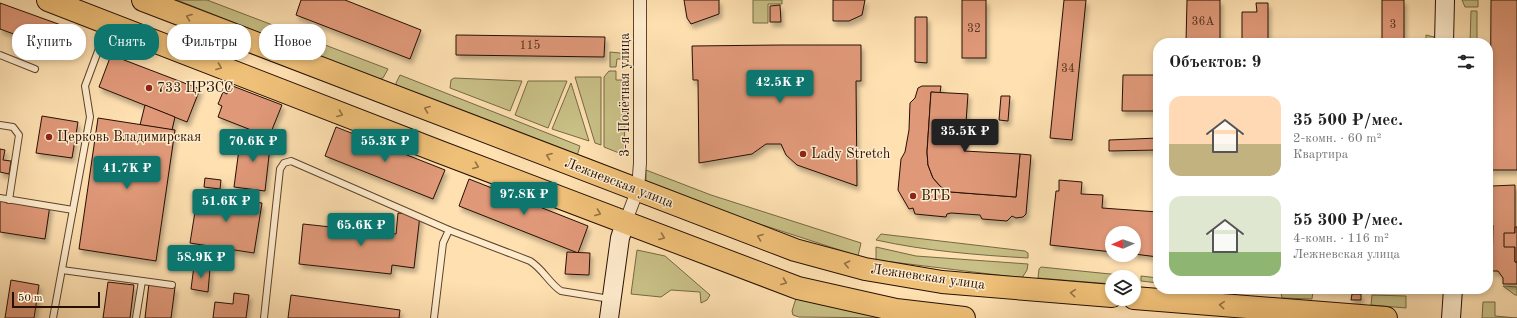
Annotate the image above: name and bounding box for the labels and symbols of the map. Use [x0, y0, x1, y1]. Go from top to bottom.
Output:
one-way arrow [185, 14, 192, 22]
house number: 36А [1191, 16, 1215, 28]
house number: 3 [1390, 19, 1396, 31]
house number: 32 [967, 23, 981, 35]
street label: 3-я Полётная улица [618, 33, 632, 157]
house number: 115 [520, 39, 540, 52]
one-way arrow [216, 62, 223, 70]
house number: 34 [1061, 63, 1075, 75]
pin: 42.5K ₽ [743, 70, 817, 104]
place label: 733 ЦРЗСС [157, 81, 234, 95]
marker: 733 ЦРЗСС [144, 83, 154, 93]
one-way arrow [424, 106, 431, 114]
one-way arrow [337, 109, 344, 117]
pin: 35.5K ₽ [928, 119, 1002, 153]
pin: 70.6K ₽ [216, 129, 290, 163]
pin: 55.3K ₽ [348, 129, 422, 163]
place label: Церковь Владимирская [57, 130, 201, 144]
marker: Церковь Владимирская [44, 132, 54, 142]
place label: Lady Stretch [811, 147, 891, 161]
marker: Lady Stretch [798, 149, 808, 159]
one-way arrow [545, 153, 553, 161]
pin: 41.7K ₽ [90, 156, 164, 190]
street label: Лежневская улица [563, 156, 675, 210]
one-way arrow [473, 162, 480, 170]
pin: 97.8K ₽ [487, 182, 561, 216]
pin: 51.6K ₽ [189, 189, 263, 223]
place label: ВТБ [921, 189, 950, 203]
marker: ВТБ [908, 191, 918, 201]
one-way arrow [594, 208, 601, 216]
pin: 65.6K ₽ [324, 213, 398, 247]
north arrow [1105, 226, 1141, 262]
one-way arrow [658, 232, 665, 240]
one-way arrow [757, 234, 764, 242]
pin: 58.9K ₽ [164, 245, 238, 279]
one-way arrow [844, 261, 850, 269]
street label: Лежневская улица [870, 262, 986, 292]
one-way arrow [780, 278, 787, 286]
one-way arrow [1070, 288, 1076, 297]
scale bar [12, 290, 100, 309]
one-way arrow [1219, 300, 1225, 309]

